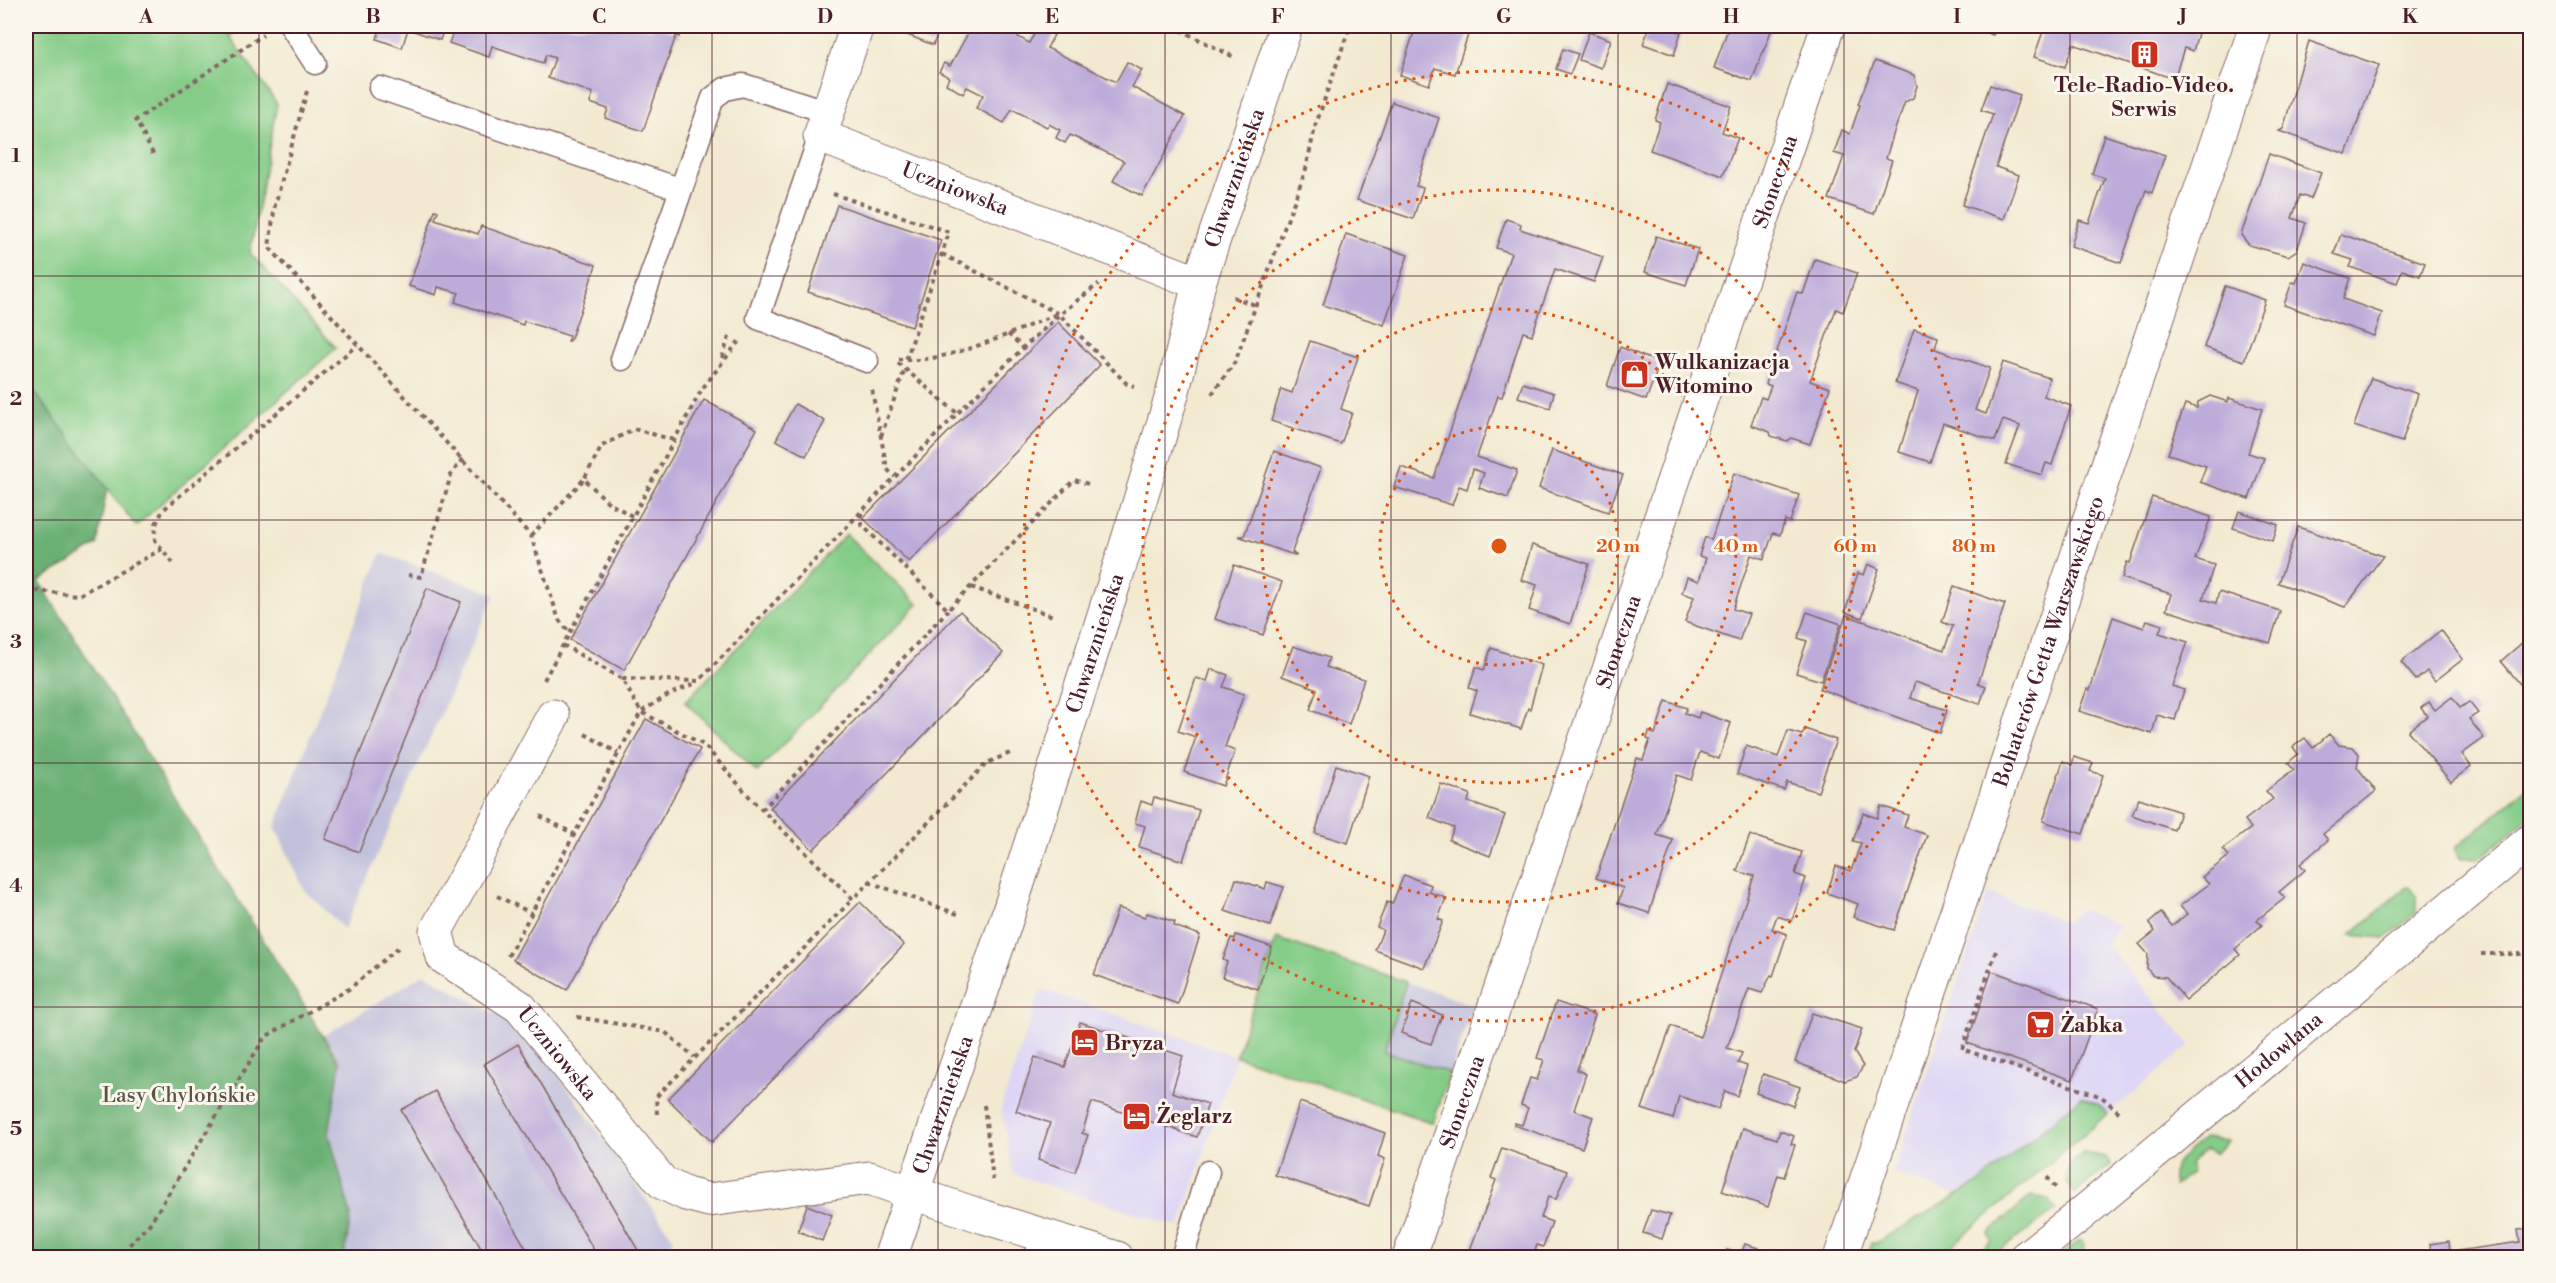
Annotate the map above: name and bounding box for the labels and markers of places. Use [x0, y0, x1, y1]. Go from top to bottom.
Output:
building icon: Tele-Radio-Video. Serwis [2128, 38, 2160, 70]
place label: Tele-Radio-Video. Serwis [2054, 73, 2234, 123]
place label: Wulkanizacja Witomino [1654, 350, 1790, 400]
shop icon: Wulkanizacja Witomino [1618, 358, 1650, 390]
centre of rings [1489, 536, 1509, 556]
supermarket icon: Żabka [2024, 1009, 2056, 1041]
place label: Żabka [2061, 1010, 2124, 1039]
hotel icon: Bryza [1068, 1027, 1100, 1059]
place label: Bryza [1105, 1031, 1165, 1057]
hotel icon: Żeglarz [1120, 1100, 1152, 1132]
place label: Żeglarz [1157, 1101, 1232, 1130]

